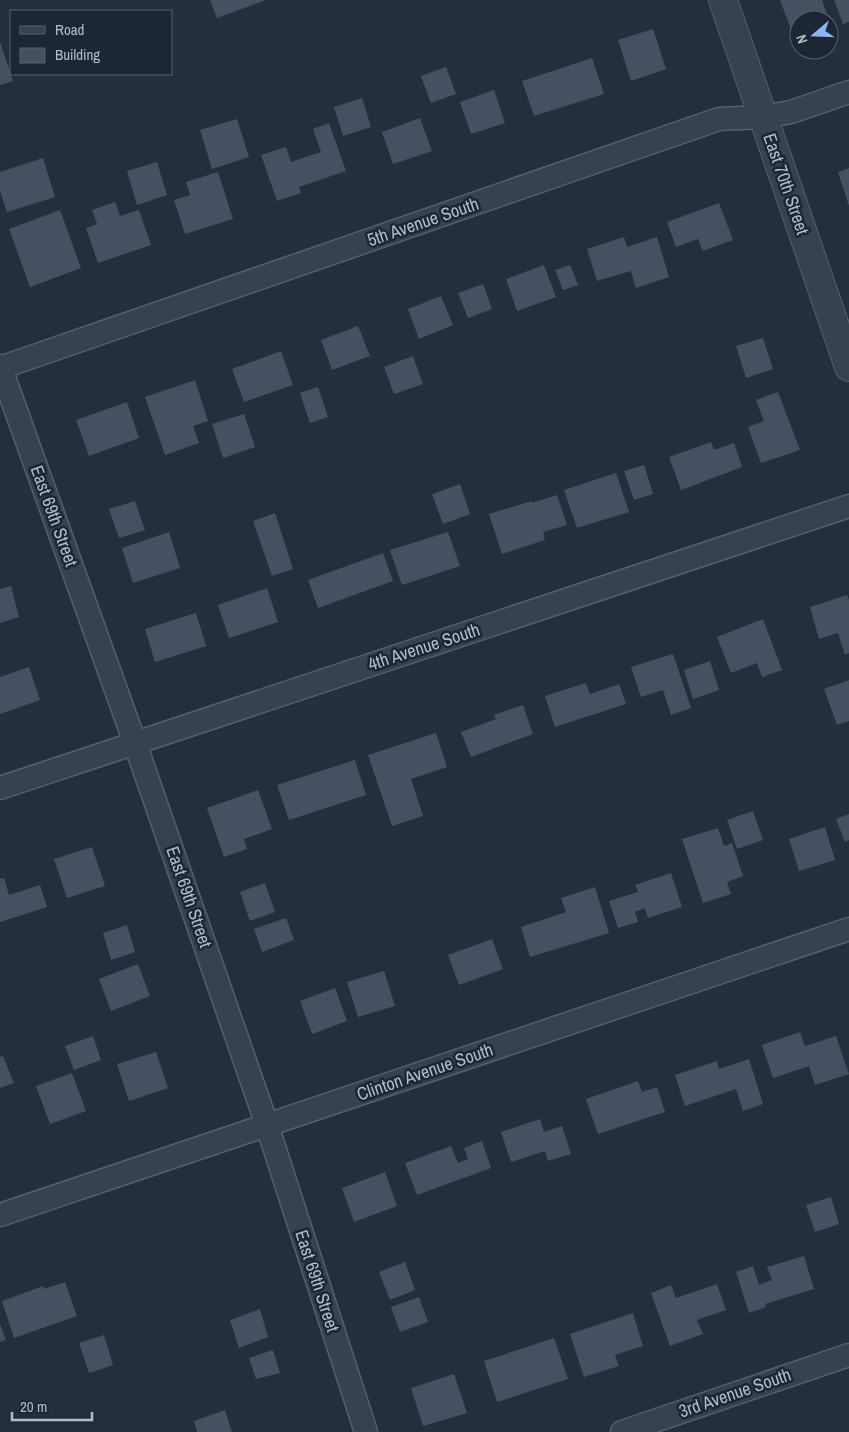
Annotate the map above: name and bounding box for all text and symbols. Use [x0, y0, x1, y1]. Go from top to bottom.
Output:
legend [10, 10, 172, 75]
north arrow [789, 10, 839, 60]
text: Road [55, 19, 84, 40]
text: N [792, 32, 812, 46]
text: Building [55, 44, 100, 65]
street label: East 70th Street [757, 130, 816, 238]
street label: 5th Avenue South [364, 191, 482, 252]
street label: East 69th Street [25, 462, 84, 570]
street label: 4th Avenue South [365, 617, 483, 676]
street label: East 69th Street [160, 843, 219, 951]
street label: Clinton Avenue South [353, 1037, 496, 1107]
street label: East 69th Street [289, 1227, 346, 1335]
street label: 3rd Avenue South [675, 1362, 794, 1423]
scale bar [12, 1390, 92, 1422]
text: 20 m [20, 1396, 47, 1417]

